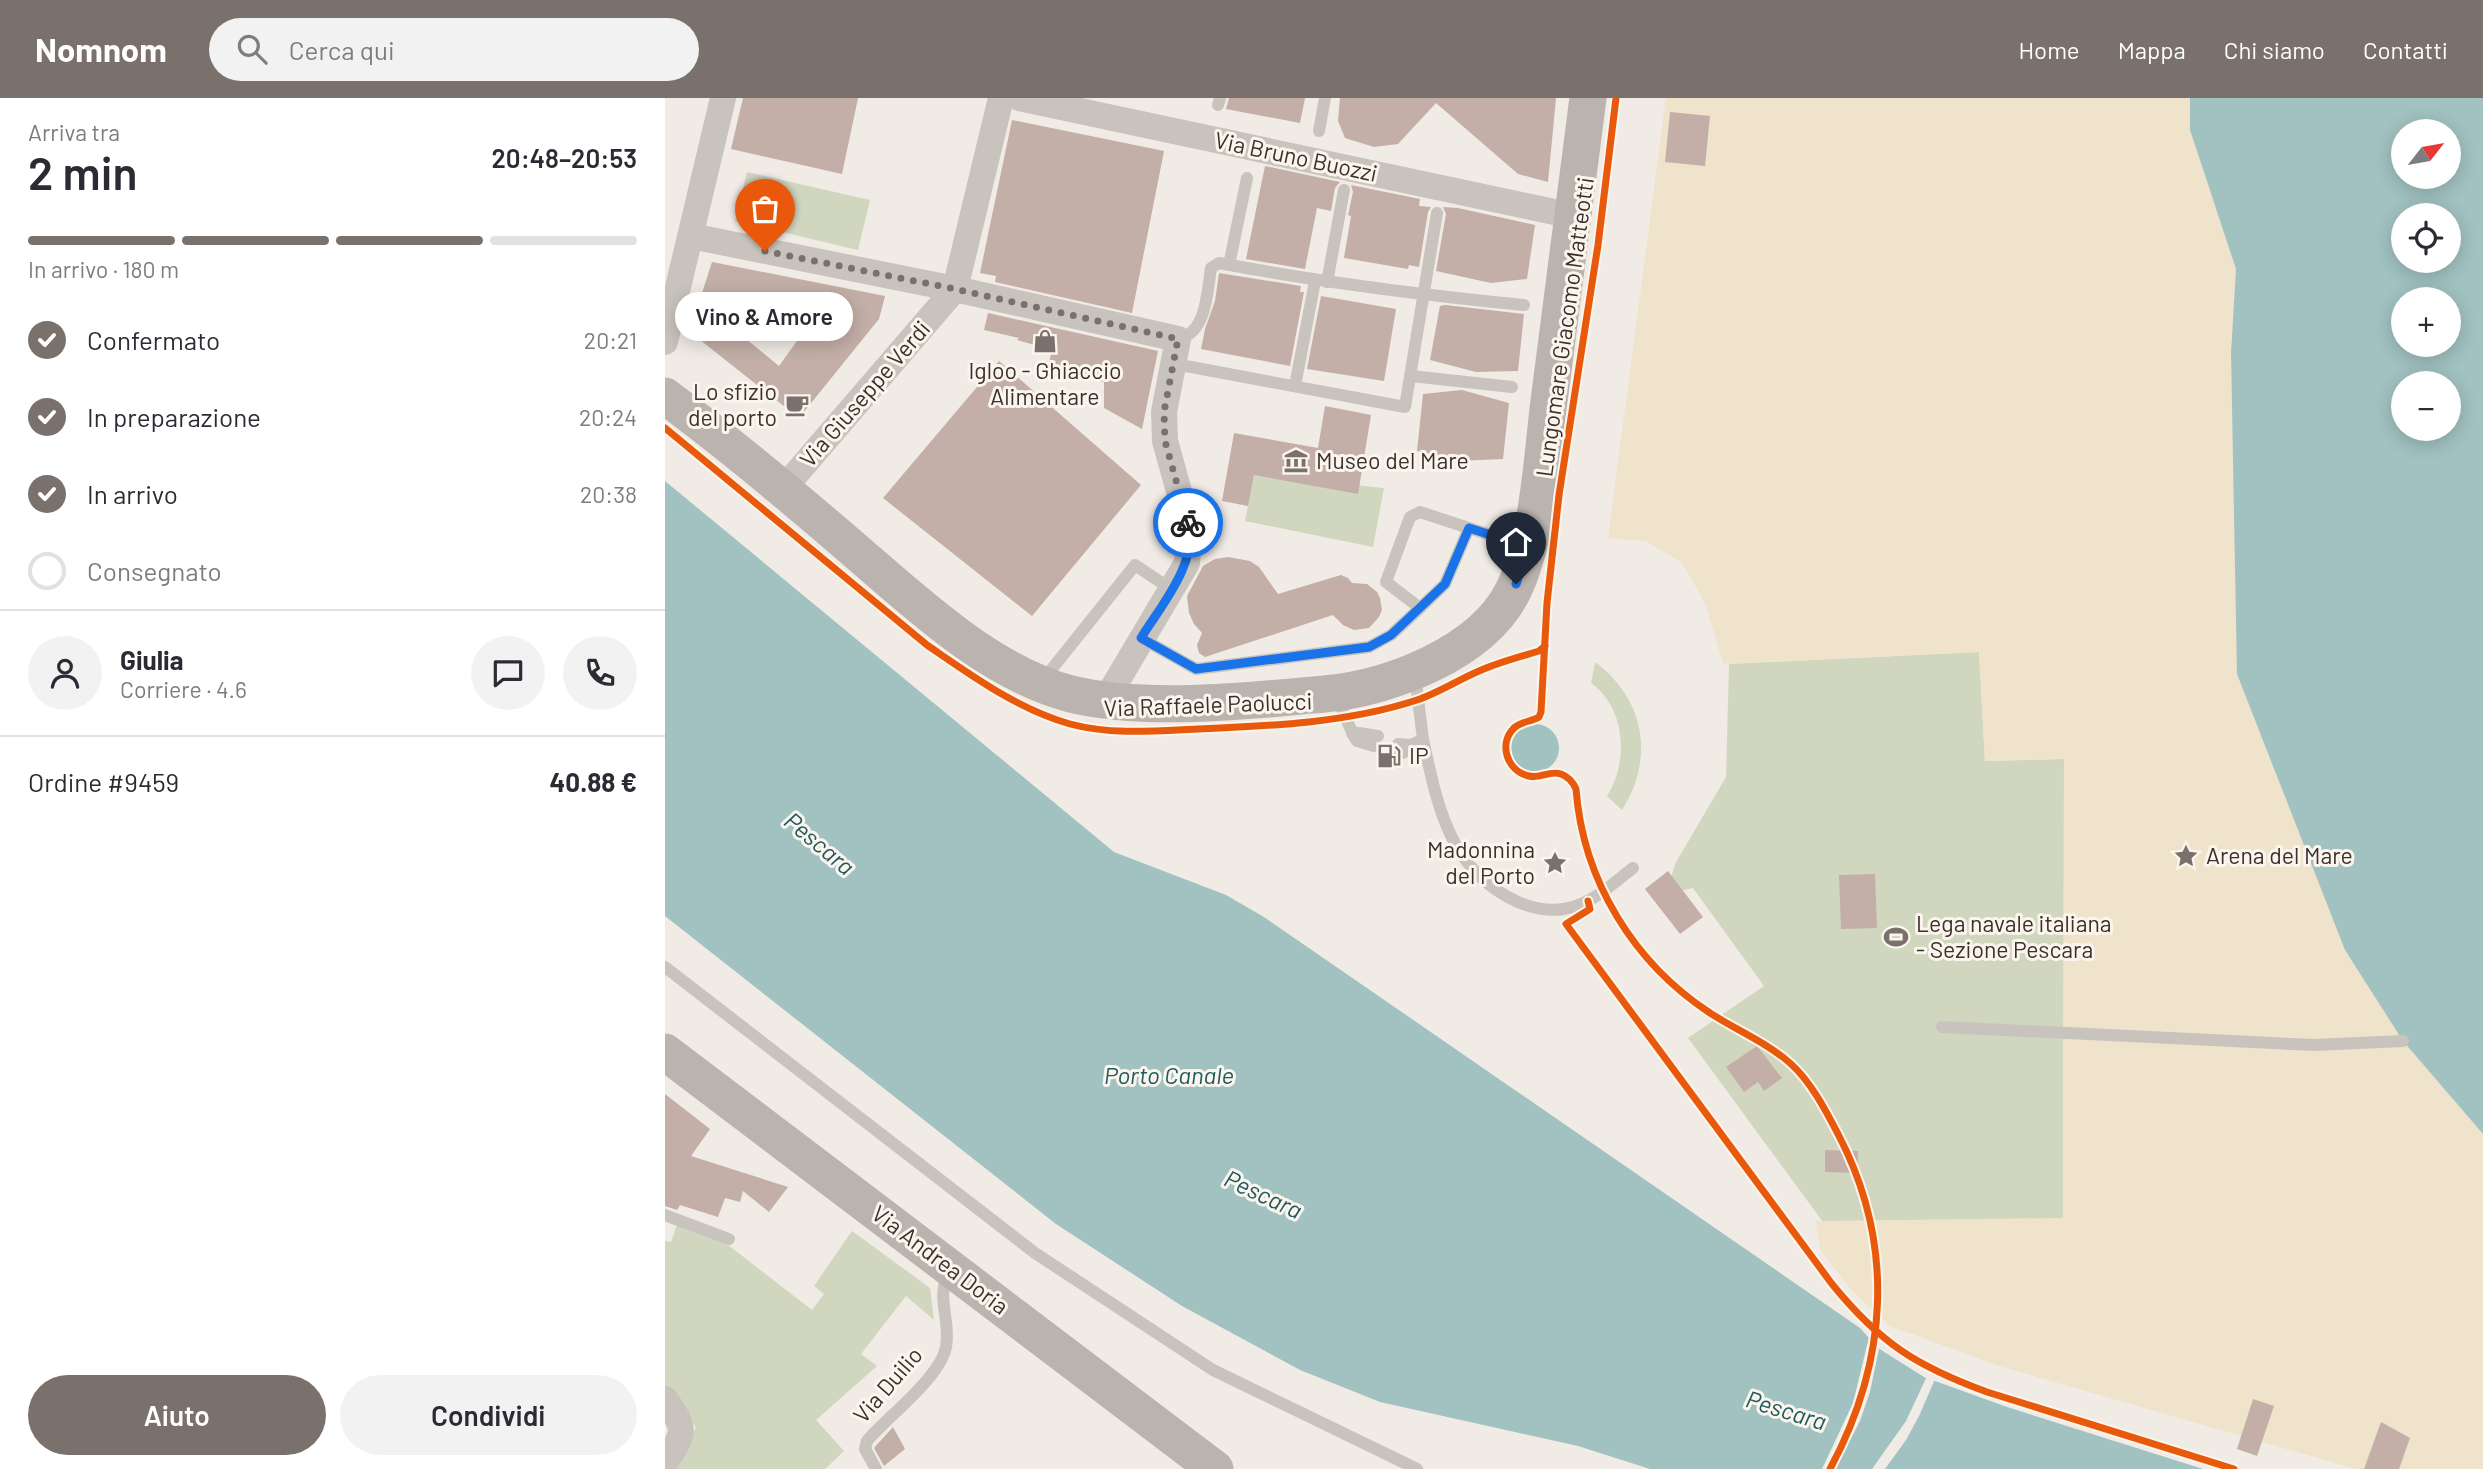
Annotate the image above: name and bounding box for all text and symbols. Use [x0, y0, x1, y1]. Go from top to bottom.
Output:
search box [209, 18, 699, 81]
text: Nomnom [35, 29, 167, 69]
icon: search [233, 30, 271, 68]
text: Cerca qui [289, 34, 395, 65]
text: Home [2018, 35, 2080, 64]
text: Mappa [2118, 35, 2186, 64]
text: Chi siamo [2224, 35, 2325, 64]
text: Contatti [2363, 35, 2448, 64]
text: Arriva tra [28, 118, 120, 146]
north arrow [2391, 119, 2461, 189]
map controls [2391, 119, 2461, 441]
street label: Via Bruno Buozzi [1212, 125, 1380, 187]
text: 20:48–20:53 [492, 142, 637, 173]
text: 2 min [28, 144, 137, 199]
street label: Lungomare Giacomo Matteotti [1529, 175, 1599, 479]
pin [735, 179, 795, 251]
icon: bag [746, 190, 784, 228]
button: locate [2391, 203, 2461, 273]
text: In arrivo · 180 m [28, 255, 179, 283]
button: + [2391, 287, 2461, 357]
callout: Vino & Amore [676, 293, 854, 342]
text: Vino & Amore [695, 302, 833, 330]
street label: Via Giuseppe Verdi [793, 314, 935, 472]
icon: check [28, 321, 66, 359]
text: Confermato [87, 324, 220, 355]
text: 20:21 [584, 326, 637, 354]
shop icon: Igloo - Ghiaccio Alimentare [1031, 327, 1059, 355]
place label: Igloo - Ghiaccio Alimentare [968, 356, 1122, 410]
button: − [2391, 371, 2461, 441]
place label: Lo sfizio del porto [688, 377, 777, 431]
cafe icon: Lo sfizio del porto [783, 391, 811, 419]
icon: check [28, 398, 66, 436]
text: In preparazione [87, 401, 261, 432]
text: 20:24 [579, 403, 637, 431]
place label: Museo del Mare [1316, 446, 1469, 474]
museum icon: Museo del Mare [1282, 447, 1310, 475]
icon: check [28, 475, 66, 513]
text: In arrivo [87, 478, 178, 509]
text: 20:38 [580, 480, 637, 508]
courier [1153, 488, 1223, 558]
icon: bike [1169, 504, 1207, 542]
pin [1486, 512, 1546, 584]
icon: home [1497, 523, 1535, 561]
text: Consegnato [87, 555, 222, 586]
button: person [28, 636, 102, 710]
button: chat [471, 636, 545, 710]
button: phone [563, 636, 637, 710]
text: Giulia [120, 644, 183, 675]
text: Corriere · 4.6 [120, 675, 247, 703]
street label: Via Raffaele Paolucci [1103, 686, 1313, 722]
place label: IP [1409, 741, 1429, 769]
fuel station icon: IP [1375, 742, 1403, 770]
text: Ordine #9459 [28, 766, 179, 797]
text: 40.88 € [550, 766, 637, 797]
water label: Pescara [779, 805, 861, 880]
place label: Madonnina del Porto [1427, 835, 1535, 889]
place label: Arena del Mare [2206, 841, 2353, 869]
place icon: Arena del Mare [2172, 842, 2200, 870]
place icon: Madonnina del Porto [1541, 849, 1569, 877]
place label: Lega navale italiana - Sezione Pescara [1916, 909, 2112, 963]
sports icon: Lega navale italiana - Sezione Pescara [1882, 923, 1910, 951]
water label: Porto Canale [1104, 1060, 1234, 1089]
water label: Pescara [1220, 1163, 1307, 1224]
street label: Via Andrea Doria [867, 1199, 1015, 1320]
street label: Via Duilio [847, 1341, 928, 1428]
button: Aiuto [28, 1375, 326, 1455]
button: Condividi [340, 1375, 637, 1455]
water label: Pescara [1743, 1384, 1830, 1435]

